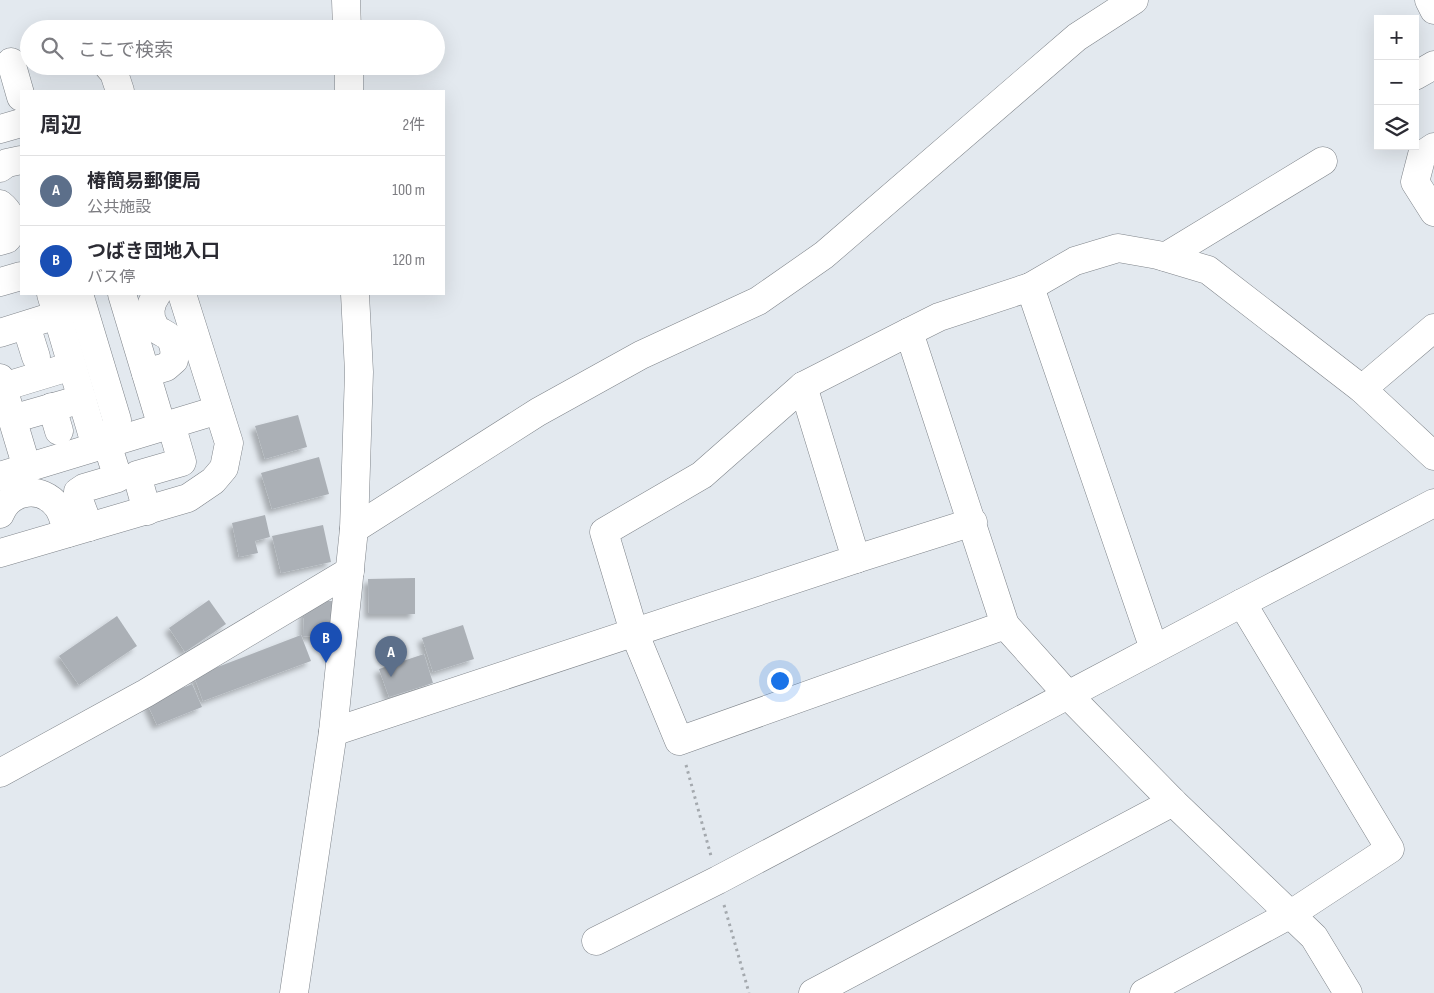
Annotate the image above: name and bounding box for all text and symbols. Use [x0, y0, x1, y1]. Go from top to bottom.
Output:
map controls [1374, 15, 1419, 150]
button: + [1374, 15, 1419, 60]
search box [20, 20, 445, 75]
icon: search [38, 34, 66, 62]
text: ここで検索 [78, 39, 173, 62]
button: − [1374, 60, 1419, 105]
button: layers [1374, 105, 1419, 150]
text: 周辺 [40, 113, 82, 138]
text: 2件 [402, 116, 425, 135]
text: 椿簡易郵便局 [87, 170, 201, 193]
text: A [52, 181, 60, 200]
text: 100 m [392, 181, 425, 200]
text: 公共施設 [87, 198, 151, 217]
text: つばき団地入口 [87, 240, 220, 263]
text: B [52, 251, 60, 270]
text: 120 m [393, 251, 425, 270]
text: バス停 [87, 268, 135, 287]
pin: B [310, 622, 342, 663]
pin: A [375, 636, 407, 677]
your location [767, 668, 793, 694]

